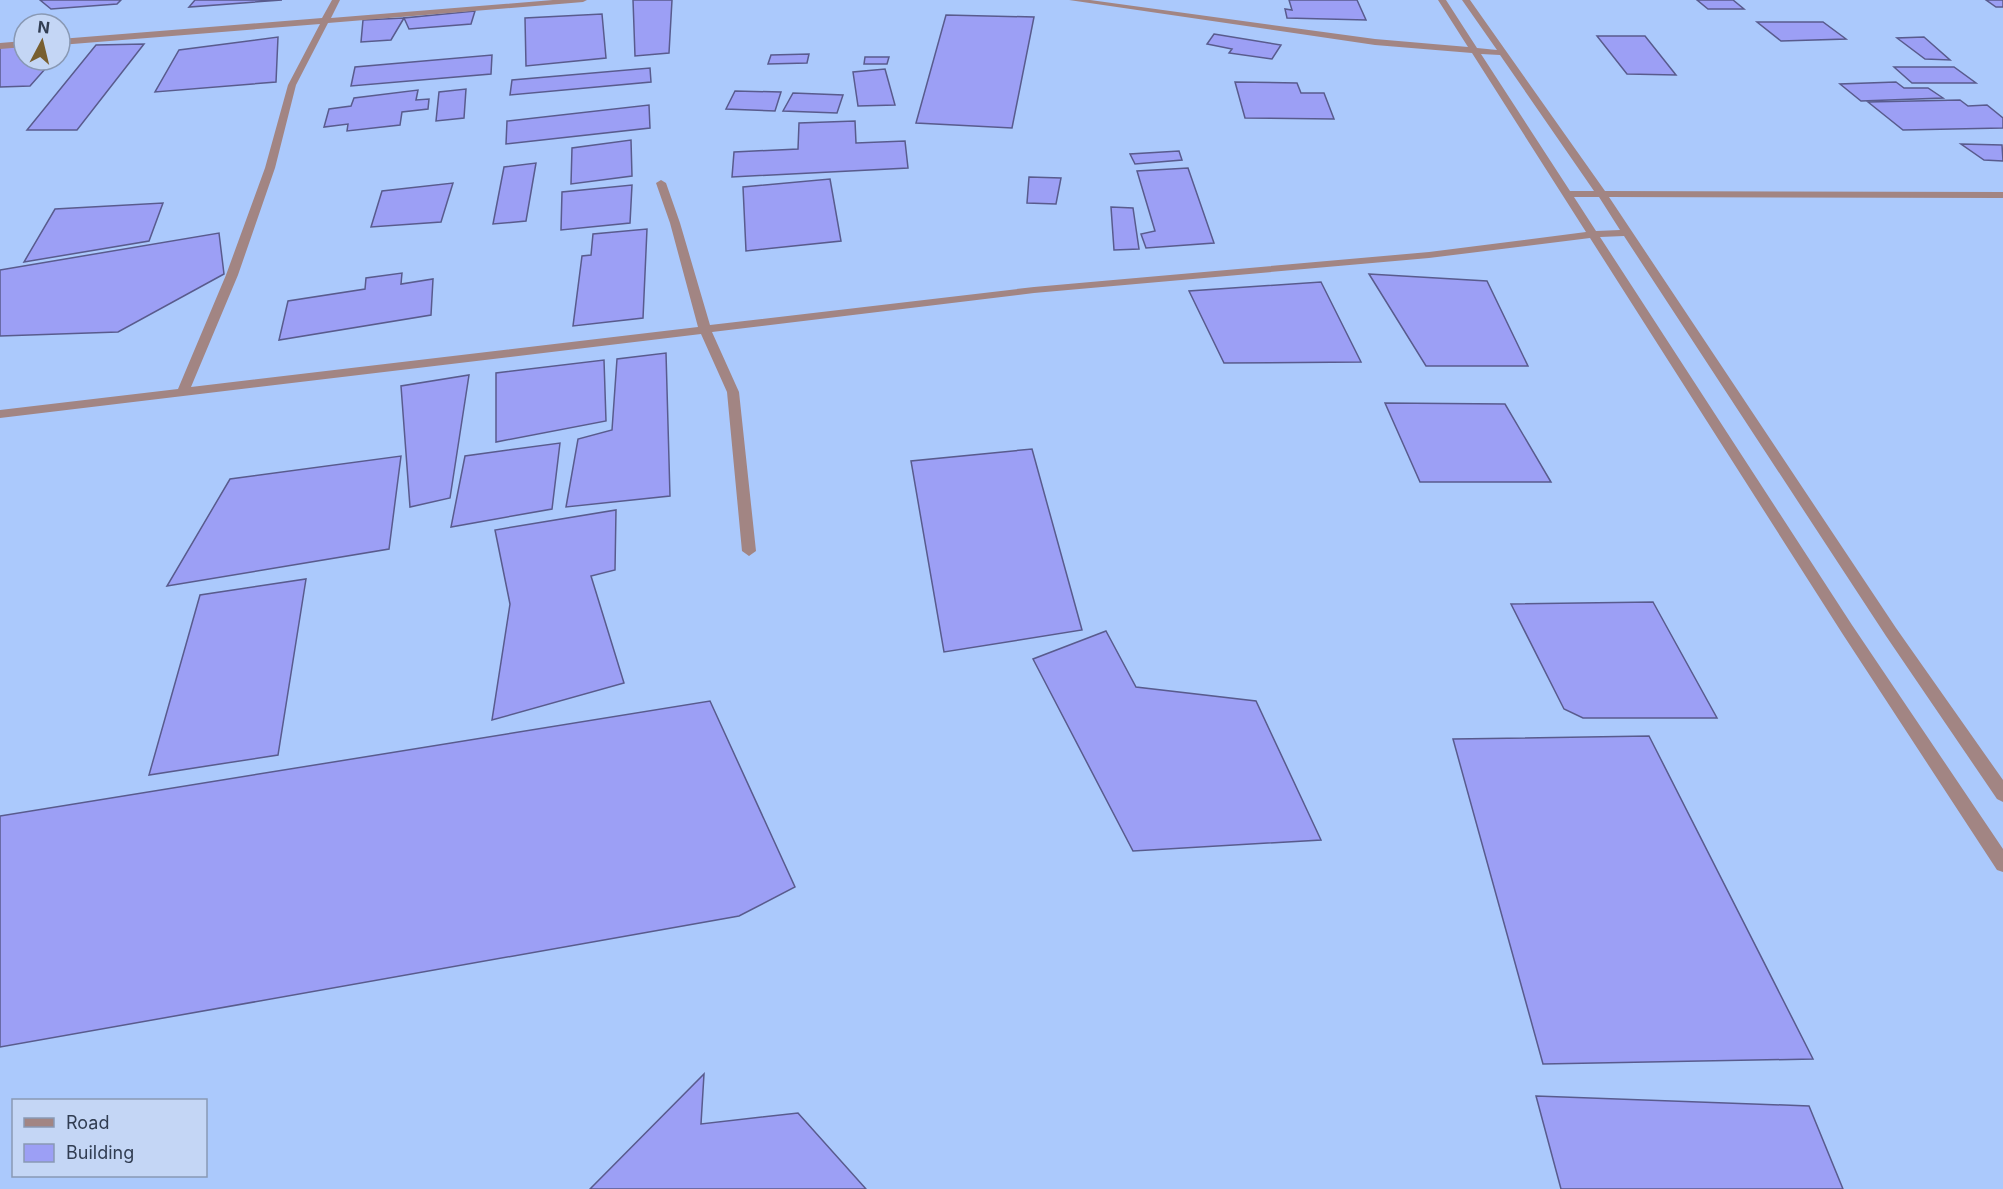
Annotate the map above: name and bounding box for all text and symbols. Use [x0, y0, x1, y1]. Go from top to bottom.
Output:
north arrow [12, 12, 72, 72]
text: N [37, 16, 51, 38]
legend [12, 1099, 207, 1177]
text: Road [66, 1112, 109, 1133]
text: Building [66, 1142, 134, 1163]

